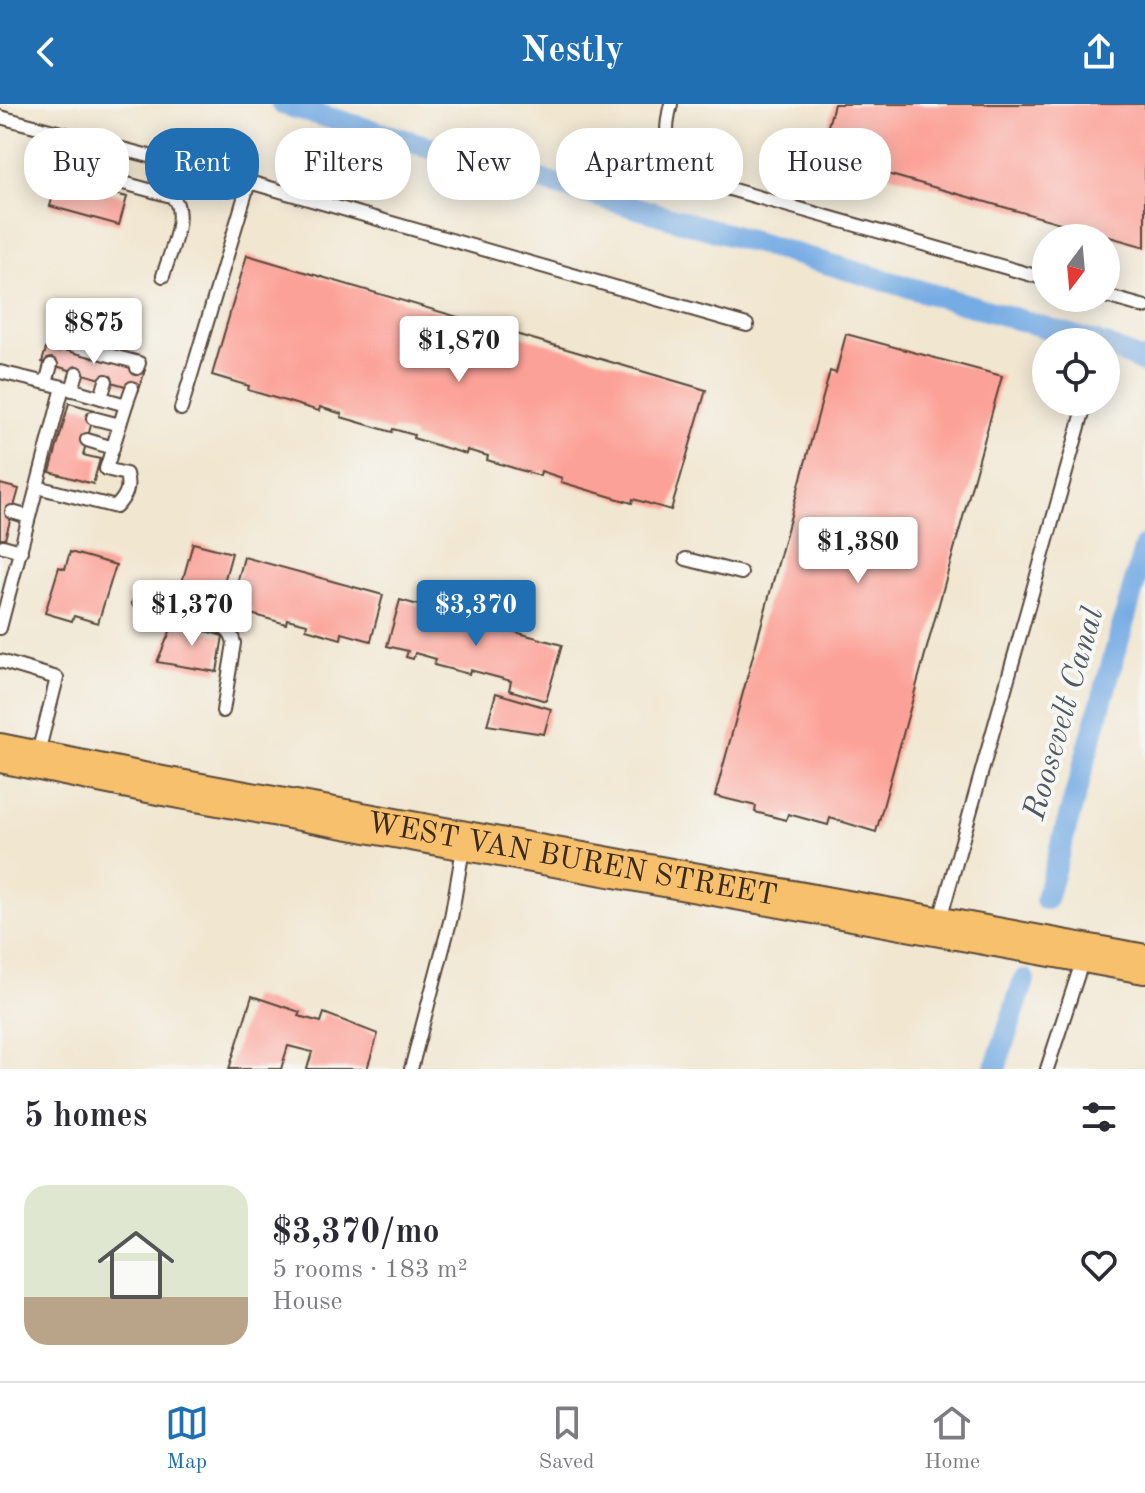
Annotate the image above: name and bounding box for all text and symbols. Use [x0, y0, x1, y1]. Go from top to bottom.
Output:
icon: back [24, 30, 68, 74]
icon: share [1077, 30, 1121, 74]
text: Nestly [521, 34, 624, 70]
chip: Buy [24, 128, 129, 200]
chip: Rent [145, 128, 259, 200]
chip: Filters [275, 128, 411, 200]
chip: New [427, 128, 540, 200]
chip: Apartment [556, 128, 743, 200]
chip: House [759, 128, 891, 200]
north arrow [1032, 224, 1120, 312]
map controls [1032, 224, 1120, 416]
pin: $875 [47, 298, 141, 366]
text: $875 [64, 311, 124, 337]
pin: $1,870 [394, 316, 524, 384]
button: locate [1032, 328, 1120, 416]
text: $1,870 [418, 329, 500, 355]
pin: $1,380 [793, 517, 923, 585]
text: $1,380 [817, 530, 899, 556]
pin: $1,370 [127, 580, 257, 648]
pin: $3,370 [411, 580, 541, 648]
text: $1,370 [151, 593, 233, 619]
text: $3,370 [435, 593, 517, 619]
water label: Roosevelt Canal [1019, 604, 1111, 825]
street label: WEST VAN BUREN STREET [365, 808, 779, 912]
icon: filters [1077, 1095, 1121, 1139]
text: 5 homes [24, 1100, 147, 1134]
text: $3,370/mo [272, 1216, 440, 1250]
icon: home [88, 1217, 184, 1313]
icon: heart [1077, 1243, 1121, 1287]
text: 5 rooms · 183 m² [272, 1257, 468, 1283]
text: House [272, 1289, 343, 1315]
tab: Map [165, 1401, 209, 1476]
tab: Saved [539, 1401, 595, 1476]
tab: Home [924, 1401, 980, 1476]

